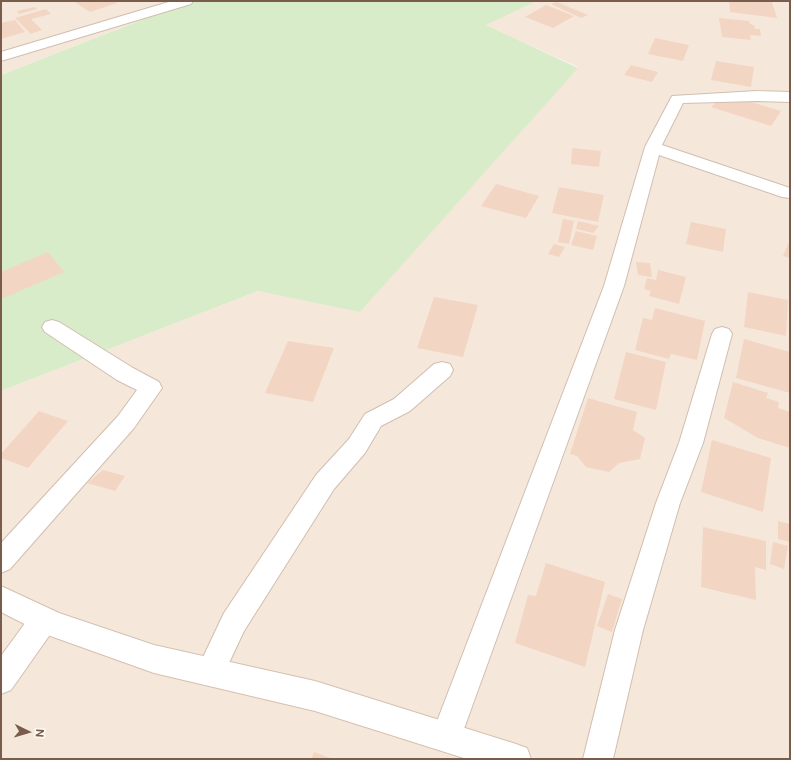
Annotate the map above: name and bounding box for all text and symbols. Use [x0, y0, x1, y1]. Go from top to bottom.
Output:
north arrow [8, 712, 48, 752]
text: N [34, 728, 46, 738]

